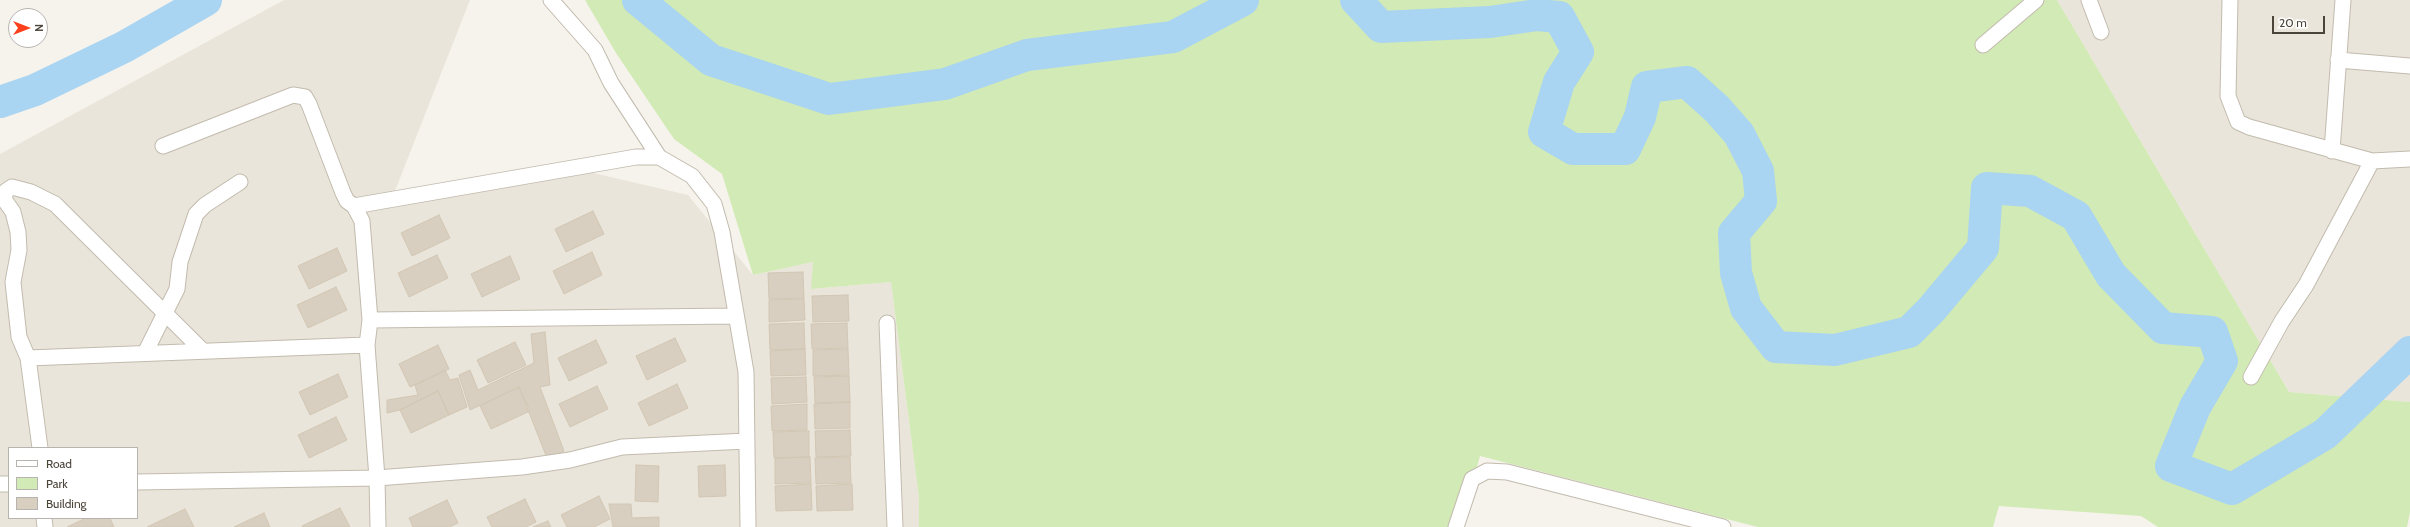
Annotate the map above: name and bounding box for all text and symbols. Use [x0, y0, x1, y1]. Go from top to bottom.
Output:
north arrow [8, 8, 48, 48]
scale bar [2274, 8, 2327, 34]
text: 20 m [2279, 15, 2307, 30]
text: N [32, 24, 46, 32]
legend [8, 447, 138, 519]
text: Road [46, 456, 72, 471]
text: Park [46, 476, 68, 491]
text: Building [46, 496, 87, 511]

